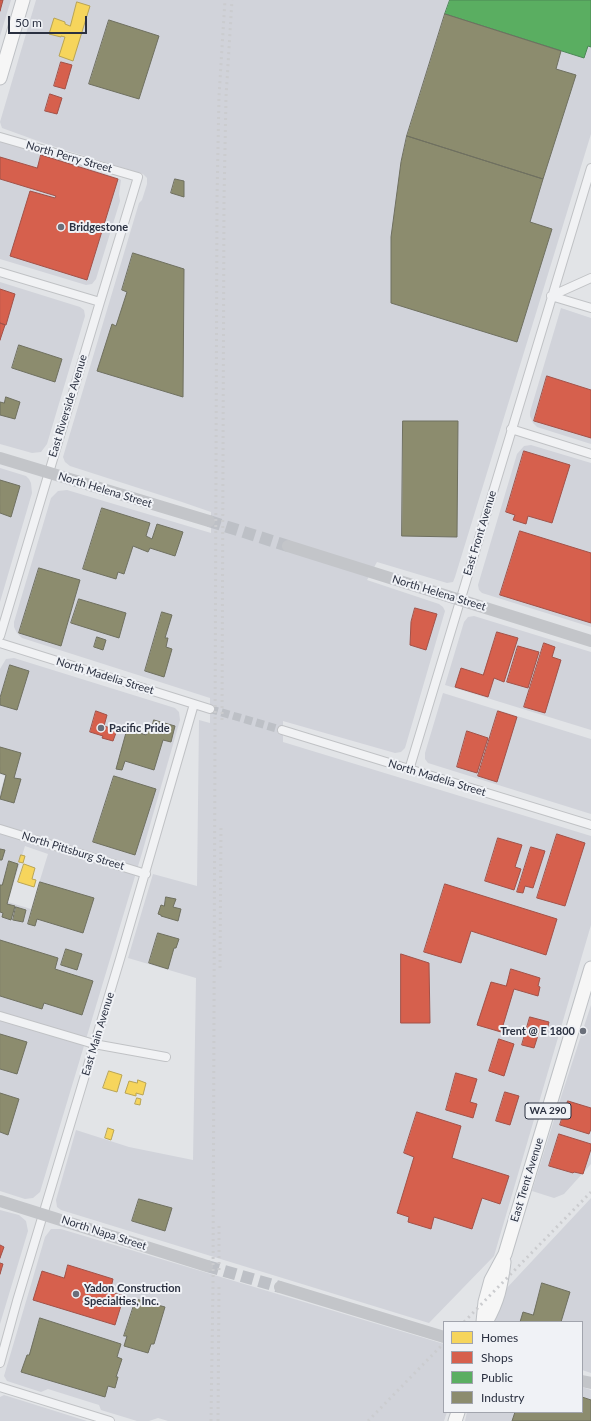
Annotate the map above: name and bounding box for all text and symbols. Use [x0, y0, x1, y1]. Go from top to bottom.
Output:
scale bar [10, 8, 89, 34]
text: 50 m [15, 15, 42, 30]
street label: North Perry Street [24, 138, 114, 176]
place label: Bridgestone [69, 220, 128, 234]
marker: Bridgestone [56, 222, 66, 232]
street label: East Riverside Avenue [46, 353, 90, 459]
street label: North Helena Street [57, 469, 153, 511]
street label: East Front Avenue [461, 489, 499, 577]
street label: North Helena Street [391, 572, 487, 614]
street label: North Madelia Street [55, 655, 155, 697]
place label: Pacific Pride [109, 721, 170, 735]
marker: Pacific Pride [96, 723, 106, 733]
street label: North Madelia Street [387, 757, 487, 799]
street label: North Pittsburg Street [20, 829, 126, 873]
street label: East Main Avenue [79, 991, 117, 1077]
place label: Trent @ E 1800 [500, 1024, 575, 1038]
marker: Trent @ E 1800 [578, 1026, 588, 1036]
road number: WA 290 [525, 1103, 571, 1119]
street label: East Trent Avenue [508, 1136, 546, 1224]
street label: North Napa Street [60, 1213, 148, 1253]
place label: Yadon Construction Specialties, Inc. [84, 1281, 181, 1307]
marker: Yadon Construction Specialties, Inc. [71, 1289, 81, 1299]
legend [443, 1321, 583, 1413]
text: Homes [481, 1330, 518, 1345]
text: Shops [481, 1350, 513, 1365]
text: Public [481, 1370, 513, 1385]
text: Industry [481, 1390, 524, 1405]

